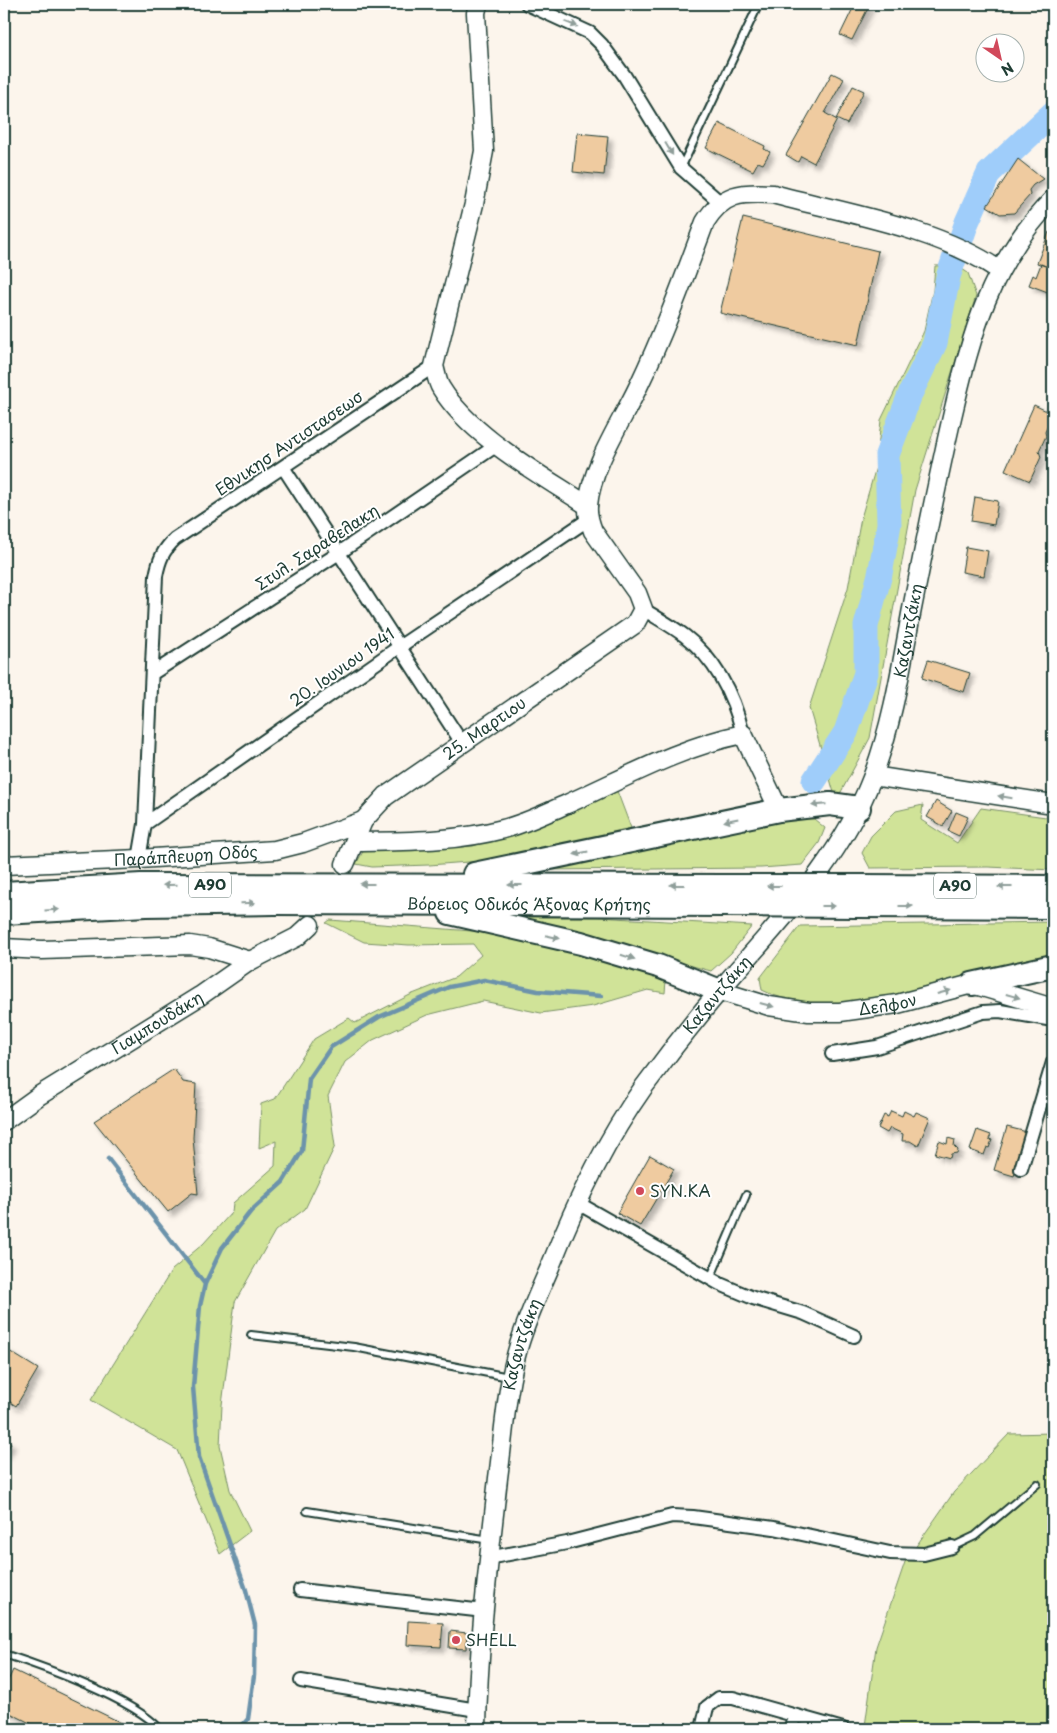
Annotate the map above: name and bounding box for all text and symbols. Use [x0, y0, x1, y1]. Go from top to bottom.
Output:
one-way arrow [564, 20, 579, 28]
north arrow [974, 32, 1024, 82]
text: N [997, 57, 1018, 81]
one-way arrow [665, 143, 674, 156]
street label: Εθνικησ Αντιστασεωσ [210, 384, 367, 501]
street label: Στυλ. Σαραβελακη [250, 497, 383, 595]
street label: Καζαντζάκη [887, 581, 928, 679]
street label: 20. Ιουνιου 1941 [284, 621, 399, 711]
street label: 25. Μαρτιου [437, 690, 530, 765]
one-way arrow [997, 793, 1013, 801]
one-way arrow [811, 801, 827, 809]
one-way arrow [724, 816, 739, 824]
street label: Παράπλευρη Οδός [113, 838, 258, 871]
one-way arrow [573, 849, 588, 857]
road number: Α90 [189, 872, 231, 898]
road number: Α90 [934, 874, 976, 898]
one-way arrow [359, 880, 375, 888]
one-way arrow [507, 880, 523, 888]
one-way arrow [161, 881, 177, 889]
one-way arrow [669, 881, 685, 889]
one-way arrow [765, 882, 781, 890]
one-way arrow [996, 883, 1012, 891]
street label: Βόρειος Οδικός Άξονας Κρήτης [407, 891, 651, 916]
one-way arrow [240, 899, 256, 907]
one-way arrow [820, 902, 836, 910]
one-way arrow [898, 902, 914, 910]
one-way arrow [45, 905, 61, 913]
one-way arrow [545, 933, 561, 941]
street label: Καζαντζάκη [676, 950, 756, 1038]
one-way arrow [620, 954, 635, 961]
street label: Γιαμπουδάκη [106, 984, 207, 1059]
street label: Δελφον [857, 986, 919, 1020]
one-way arrow [936, 987, 951, 995]
one-way arrow [1005, 992, 1020, 1000]
one-way arrow [759, 1001, 774, 1009]
place label: SYN.KA [650, 1178, 711, 1202]
marker: SYN.KA [634, 1185, 646, 1197]
street label: Καζαντζάκη [496, 1294, 546, 1392]
place label: SHELL [466, 1627, 517, 1651]
marker: SHELL [450, 1634, 462, 1646]

